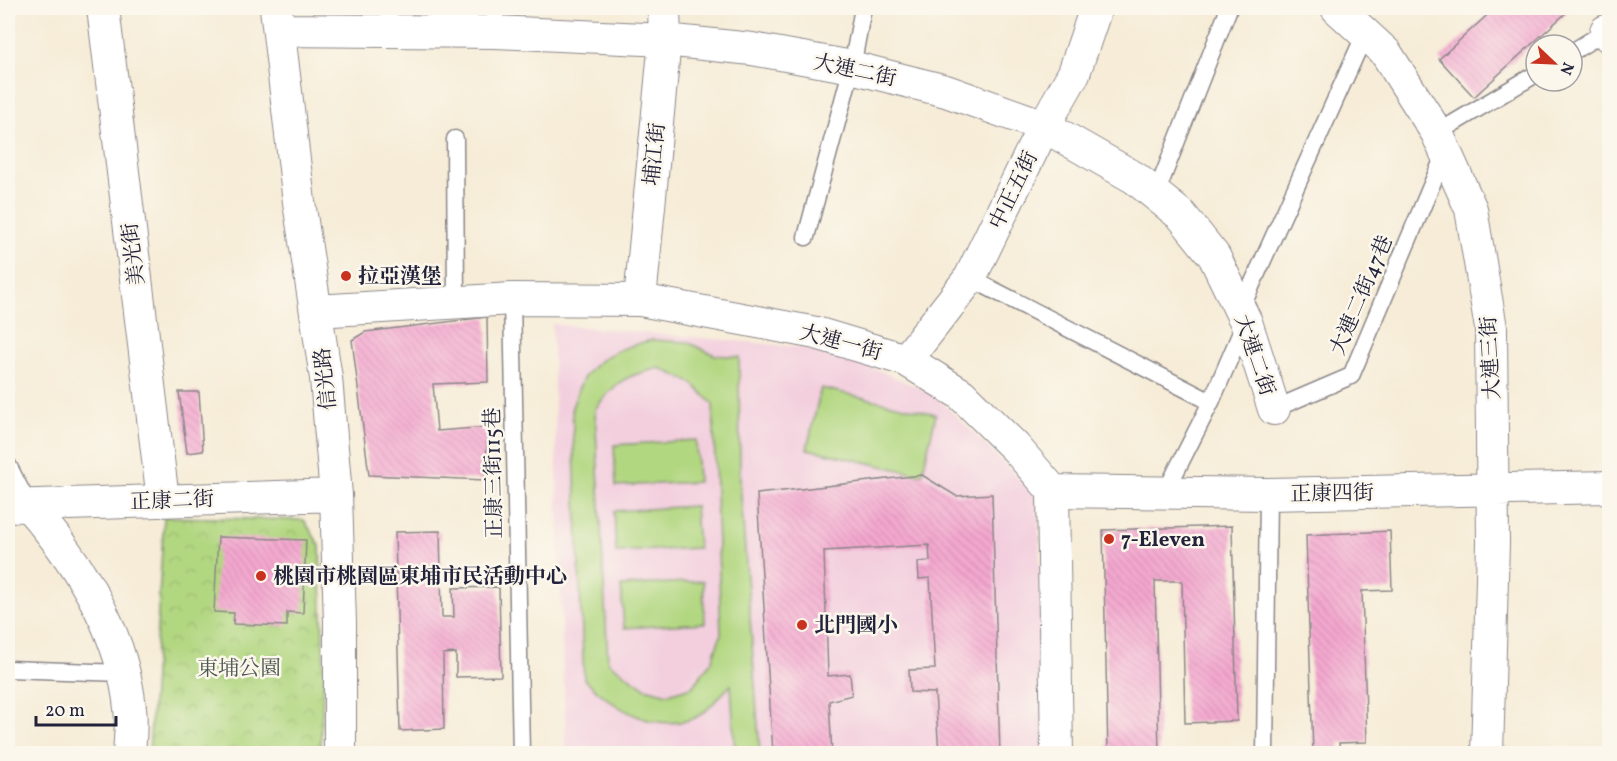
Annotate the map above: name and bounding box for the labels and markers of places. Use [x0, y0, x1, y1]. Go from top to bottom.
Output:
place label: 拉亞漢堡 [358, 263, 442, 292]
marker: 拉亞漢堡 [339, 269, 353, 283]
place label: 7-Eleven [1121, 526, 1205, 555]
marker: 7-Eleven [1102, 532, 1116, 546]
place label: 桃園市桃園區東埔市民活動中心 [273, 563, 567, 592]
marker: 桃園市桃園區東埔市民活動中心 [254, 569, 268, 583]
place label: 北門國小 [814, 612, 898, 641]
marker: 北門國小 [795, 618, 809, 632]

